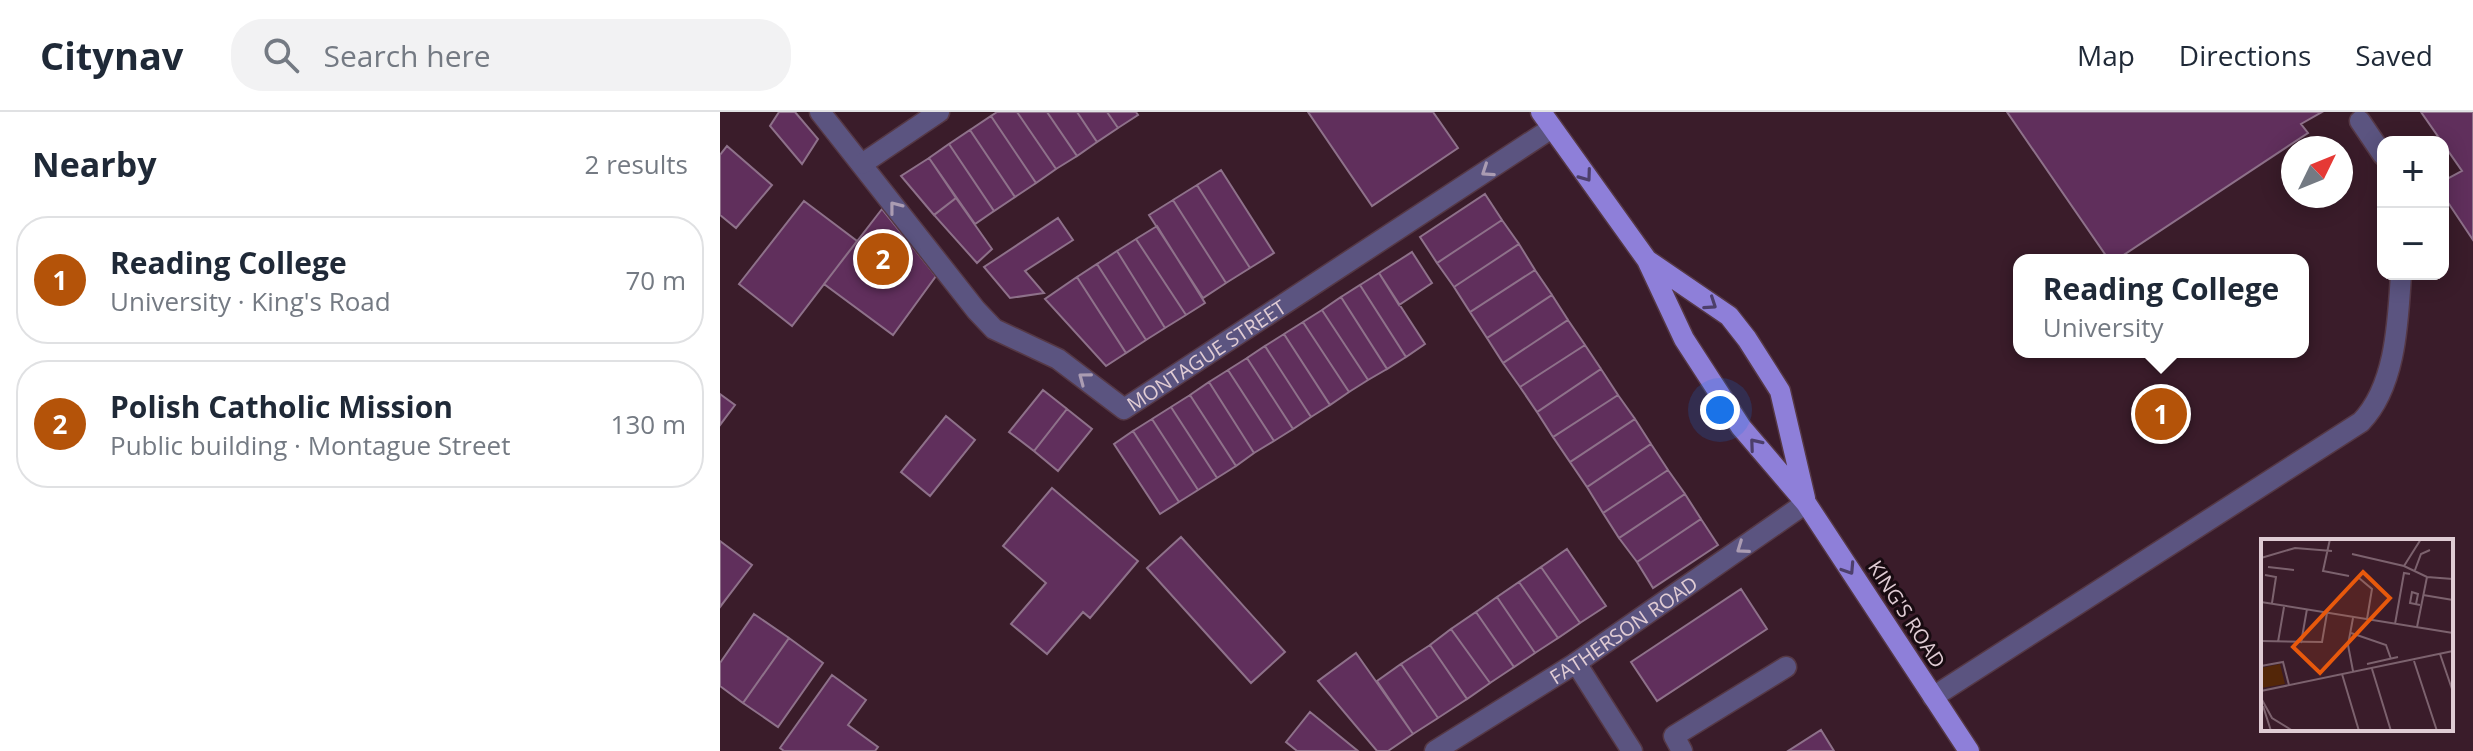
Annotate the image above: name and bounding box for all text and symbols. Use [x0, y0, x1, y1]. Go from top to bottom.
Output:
search box [231, 19, 791, 91]
text: Citynav [40, 29, 183, 81]
icon: search [259, 33, 303, 77]
text: Search here [323, 35, 491, 76]
text: Map [2077, 36, 2135, 74]
text: Directions [2179, 36, 2311, 74]
text: Saved [2355, 36, 2433, 74]
north arrow [2281, 136, 2353, 208]
map controls [2377, 136, 2449, 280]
button: + [2377, 136, 2449, 208]
text: Nearby [32, 141, 157, 187]
text: 2 results [585, 146, 688, 182]
one-way arrow [1481, 161, 1495, 176]
one-way arrow [1576, 167, 1591, 181]
one-way arrow [891, 201, 905, 216]
button: − [2377, 208, 2449, 280]
pin: 2 [857, 229, 909, 289]
text: Reading College [110, 242, 347, 283]
popup [2013, 254, 2309, 358]
text: 1 [53, 262, 67, 298]
text: 70 m [625, 262, 686, 298]
text: Reading College [2043, 268, 2279, 309]
text: University · King's Road [110, 283, 391, 319]
street label: MONTAGUE STREET [1121, 293, 1291, 417]
one-way arrow [1703, 294, 1717, 309]
text: University [2043, 309, 2164, 345]
one-way arrow [1078, 374, 1093, 388]
pin: 1 [2135, 384, 2187, 444]
text: Polish Catholic Mission [110, 386, 453, 427]
your location [1700, 390, 1740, 430]
text: 2 [53, 406, 67, 442]
text: 130 m [611, 406, 686, 442]
text: Public building · Montague Street [110, 427, 510, 463]
one-way arrow [1751, 439, 1765, 453]
one-way arrow [1736, 538, 1750, 553]
inset map [2261, 539, 2453, 731]
street label: KING'S ROAD [1862, 555, 1952, 673]
one-way arrow [1839, 560, 1854, 574]
street label: FATHERSON ROAD [1544, 569, 1703, 690]

